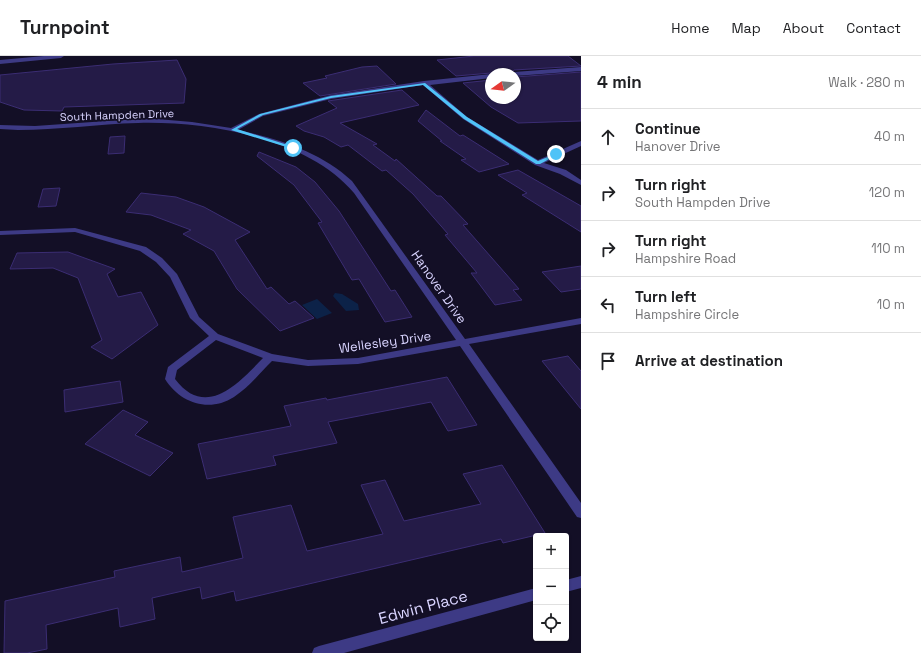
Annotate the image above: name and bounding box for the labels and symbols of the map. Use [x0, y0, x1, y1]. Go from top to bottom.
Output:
north arrow [485, 68, 521, 104]
street label: South Hampden Drive [60, 106, 174, 124]
route start [284, 139, 302, 157]
route end [547, 145, 565, 163]
street label: Hanover Drive [407, 247, 471, 327]
street label: Wellesley Drive [338, 327, 432, 357]
street label: Edwin Place [376, 585, 470, 629]

